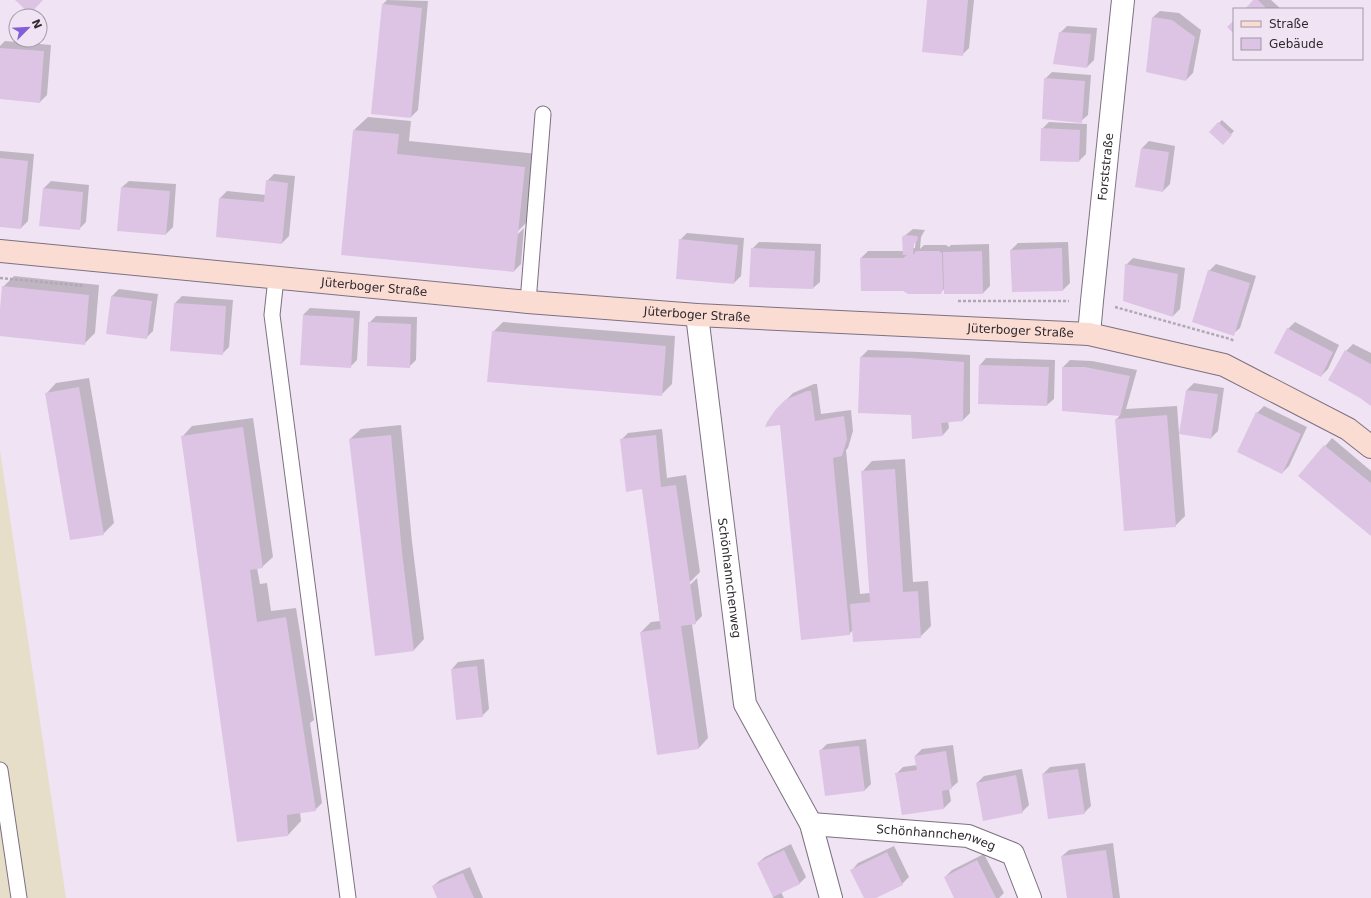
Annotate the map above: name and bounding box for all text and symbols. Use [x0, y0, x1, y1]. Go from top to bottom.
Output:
north arrow [8, 8, 48, 48]
legend [1233, 8, 1363, 60]
text: N [29, 17, 44, 31]
text: Straße [1269, 17, 1309, 31]
text: Gebäude [1269, 37, 1323, 51]
street label: Forststraße [1095, 132, 1116, 201]
street label: Jüterboger Straße [320, 275, 428, 299]
street label: Jüterboger Straße [642, 304, 751, 325]
street label: Jüterboger Straße [966, 321, 1074, 340]
street label: Schönhannchenweg [715, 517, 744, 639]
street label: Schönhannchenweg [876, 822, 998, 853]

